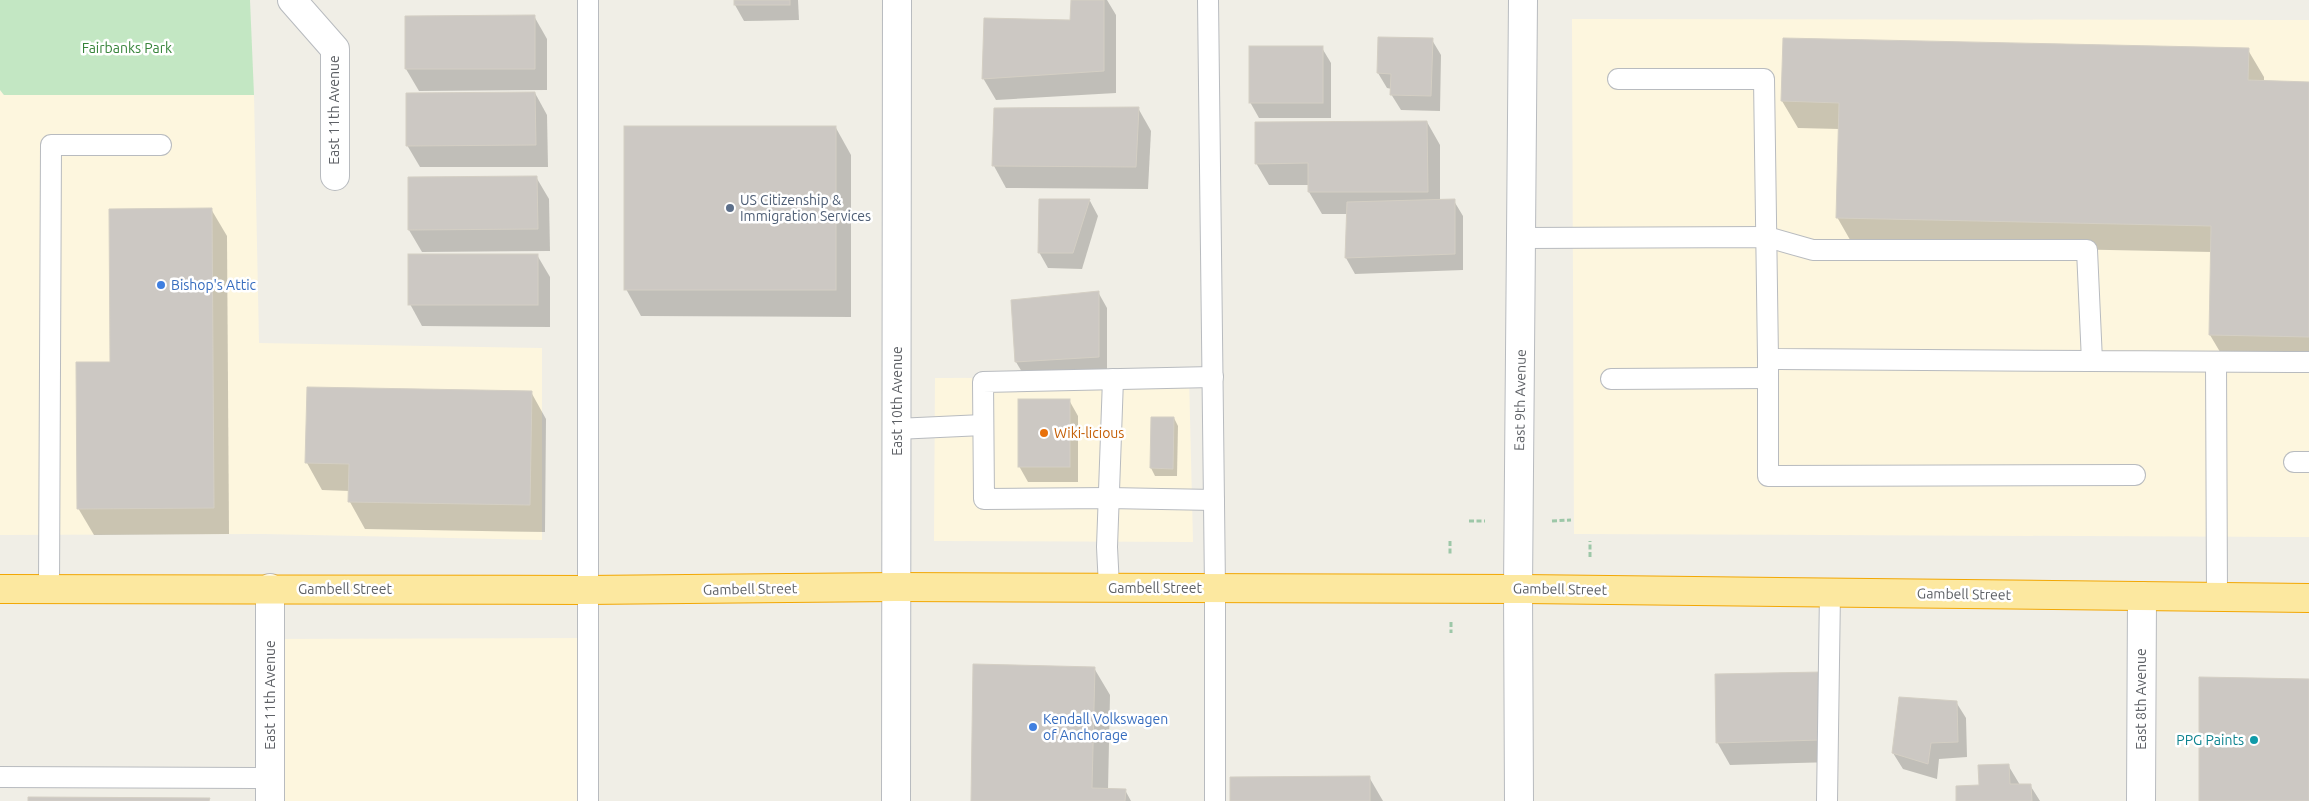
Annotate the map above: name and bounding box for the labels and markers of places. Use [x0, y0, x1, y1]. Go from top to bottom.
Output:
place label: US Citizenship & Immigration Services [740, 192, 871, 224]
marker: US Citizenship & Immigration Services [724, 202, 736, 214]
place label: Bishop's Attic [171, 277, 257, 293]
marker: Bishop's Attic [155, 279, 167, 291]
place label: Wiki-licious [1054, 425, 1124, 441]
marker: Wiki-licious [1038, 427, 1050, 439]
place label: Kendall Volkswagen of Anchorage [1043, 711, 1168, 743]
marker: Kendall Volkswagen of Anchorage [1027, 721, 1039, 733]
place label: PPG Paints [2176, 732, 2244, 748]
marker: PPG Paints [2248, 734, 2260, 746]

